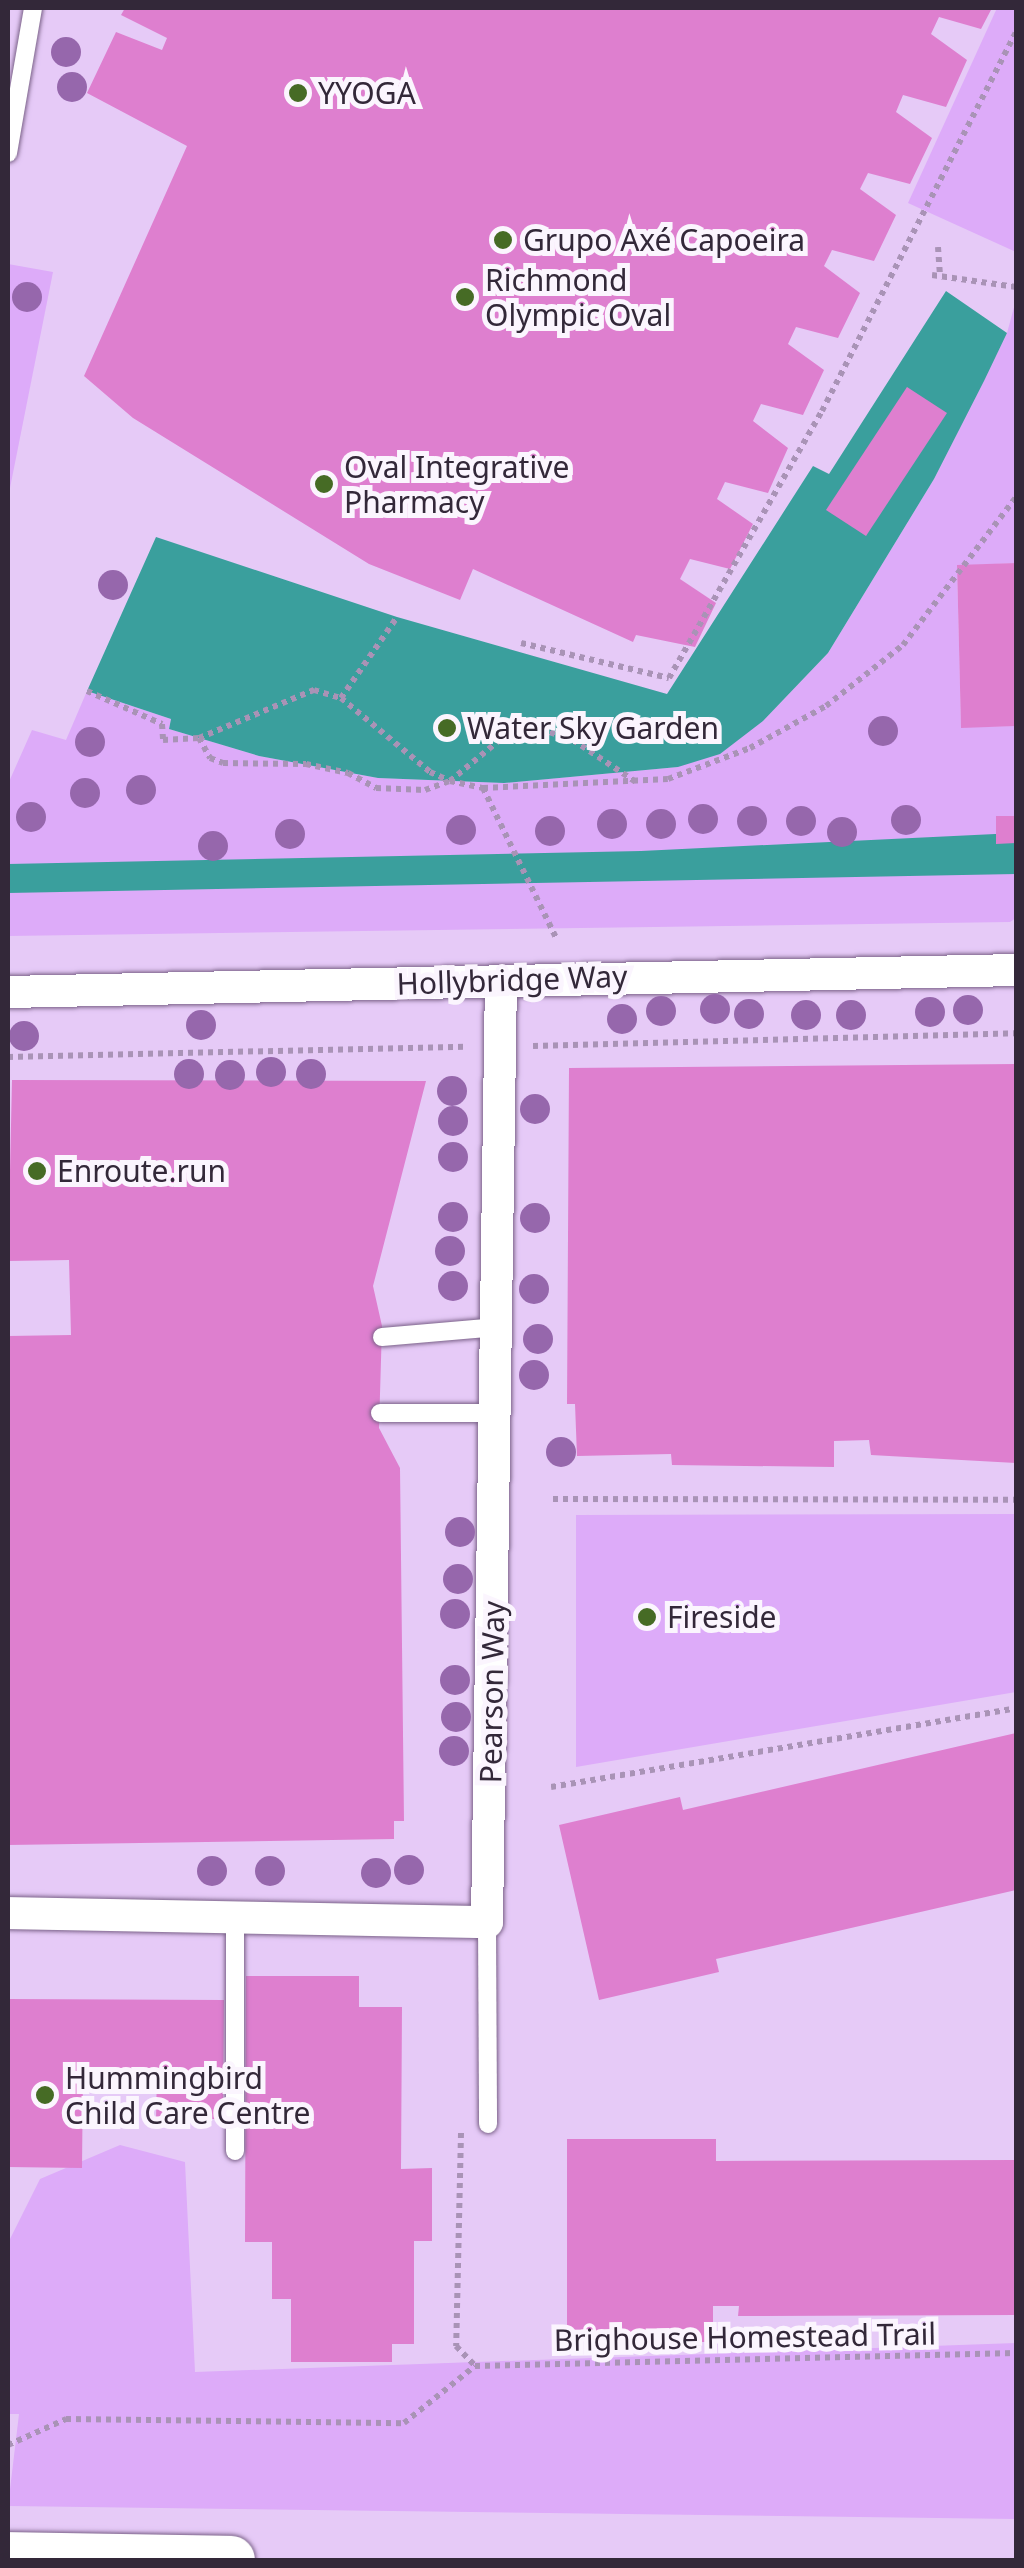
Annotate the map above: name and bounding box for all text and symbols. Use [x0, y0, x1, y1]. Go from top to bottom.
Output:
place label: YYOGA [318, 75, 416, 111]
marker: YYOGA [287, 82, 309, 104]
place label: Grupo Axé Capoeira [523, 222, 805, 258]
marker: Grupo Axé Capoeira [492, 229, 514, 251]
place label: Richmond Olympic Oval [485, 262, 671, 332]
marker: Richmond Olympic Oval [454, 286, 476, 308]
place label: Oval Integrative Pharmacy [344, 449, 569, 520]
marker: Oval Integrative Pharmacy [313, 473, 335, 495]
place label: Water Sky Garden [467, 710, 719, 746]
marker: Water Sky Garden [436, 717, 458, 739]
street label: Hollybridge Way [396, 958, 628, 1002]
place label: Enroute.run [57, 1153, 226, 1189]
marker: Enroute.run [26, 1160, 48, 1182]
place label: Fireside [667, 1599, 776, 1635]
street label: Pearson Way [472, 1600, 512, 1784]
marker: Fireside [636, 1606, 658, 1628]
place label: Hummingbird Child Care Centre [65, 2060, 310, 2130]
marker: Hummingbird Child Care Centre [34, 2084, 56, 2106]
street label: Brighouse Homestead Trail [554, 2316, 936, 2358]

